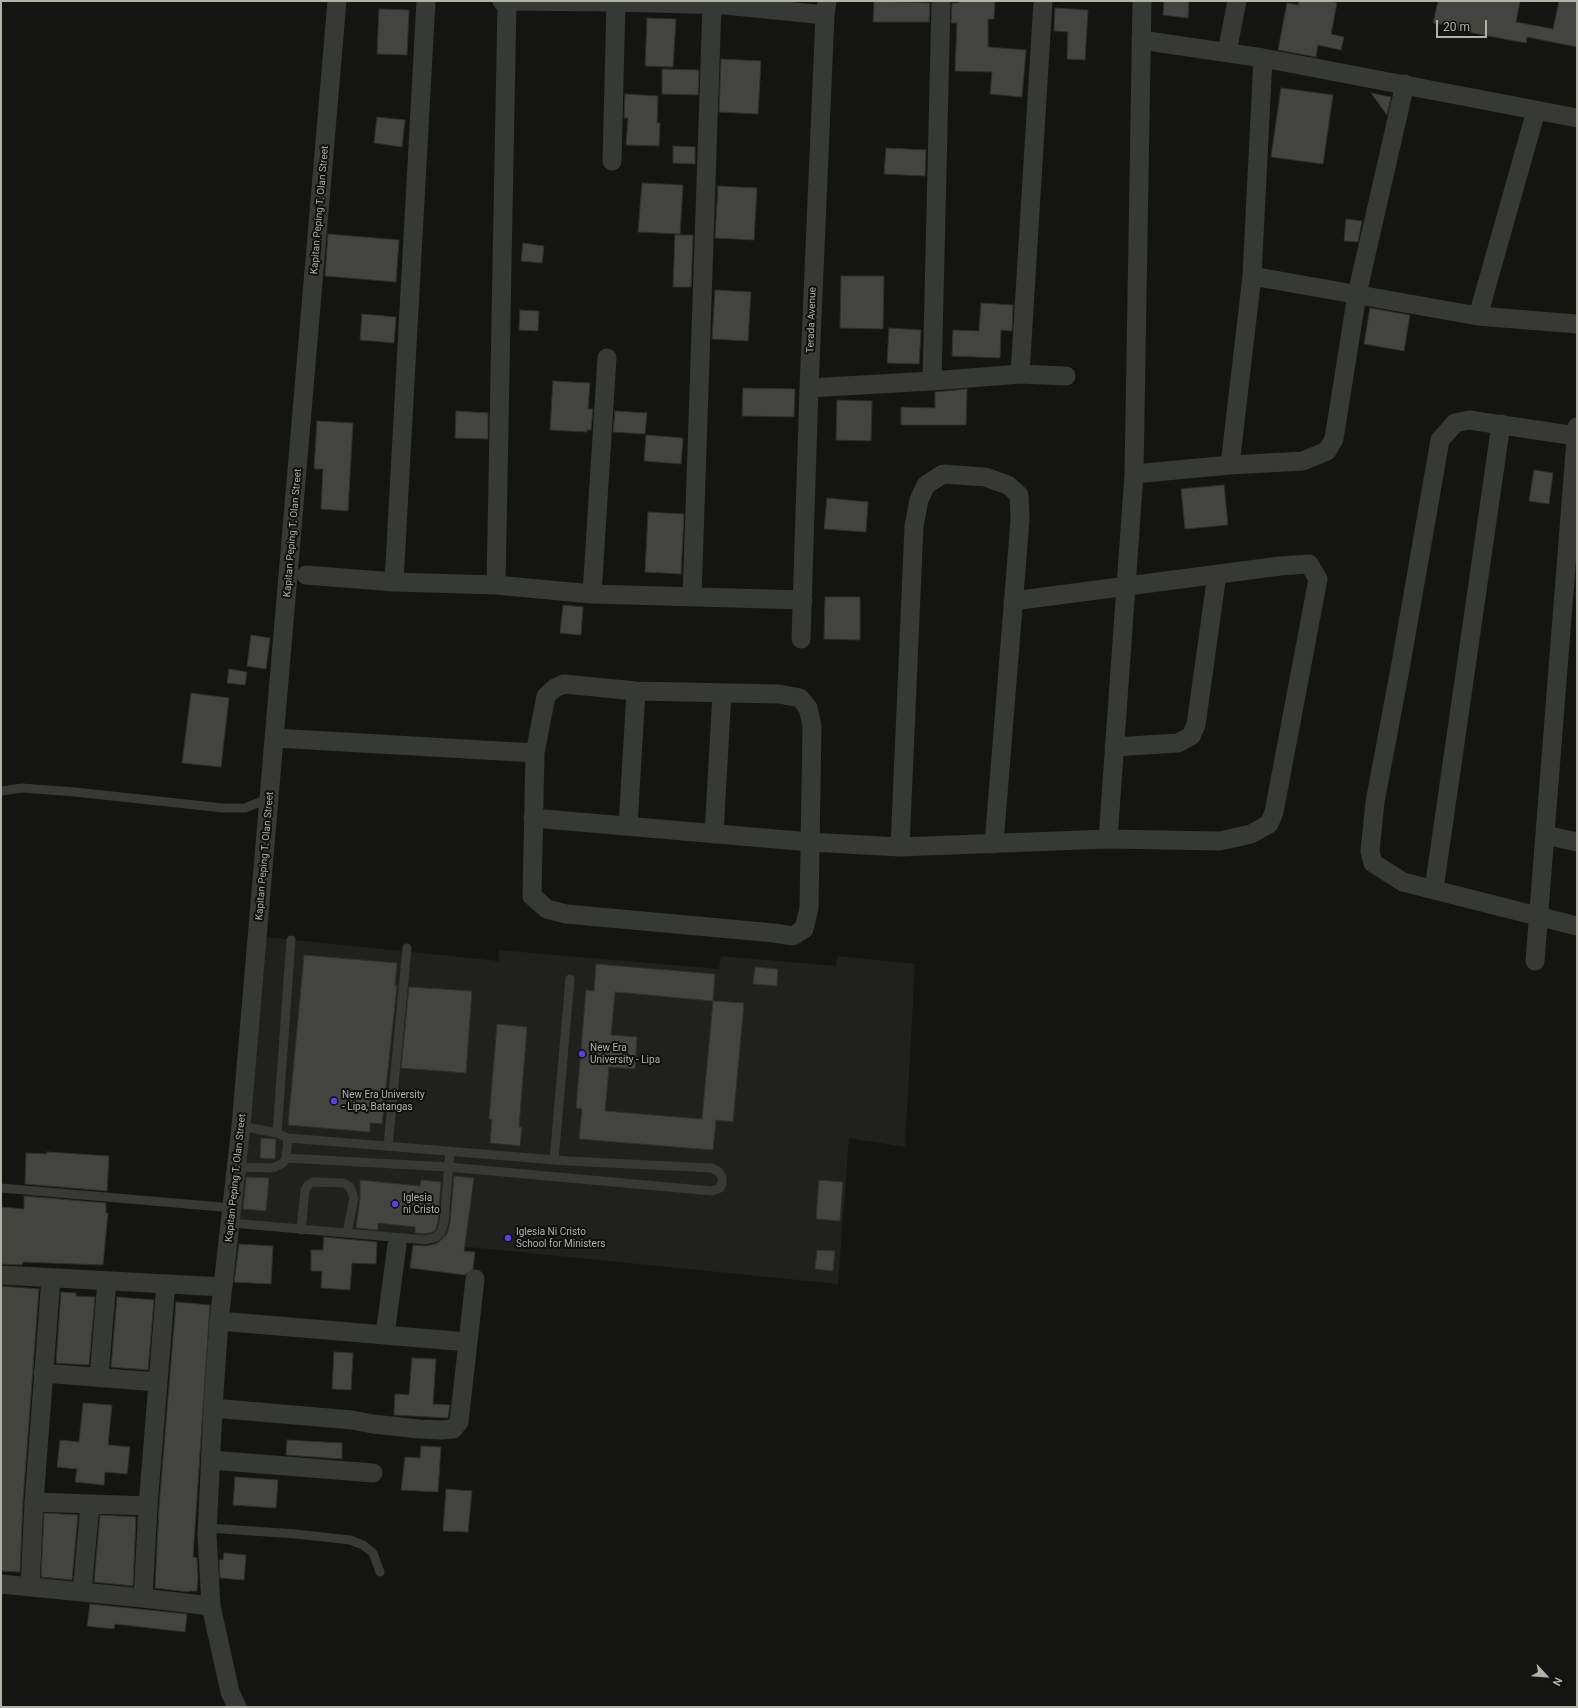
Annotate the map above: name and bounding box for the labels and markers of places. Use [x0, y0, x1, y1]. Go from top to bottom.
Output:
place label: New Era University - Lipa [590, 1042, 660, 1066]
marker: New Era University - Lipa [577, 1049, 587, 1059]
place label: New Era University - Lipa, Batangas [342, 1089, 425, 1112]
marker: New Era University - Lipa, Batangas [329, 1096, 339, 1106]
place label: Iglesia ni Cristo [403, 1192, 440, 1216]
marker: Iglesia ni Cristo [390, 1199, 400, 1209]
place label: Iglesia Ni Cristo School for Ministers [516, 1226, 605, 1250]
marker: Iglesia Ni Cristo School for Ministers [503, 1233, 513, 1243]

